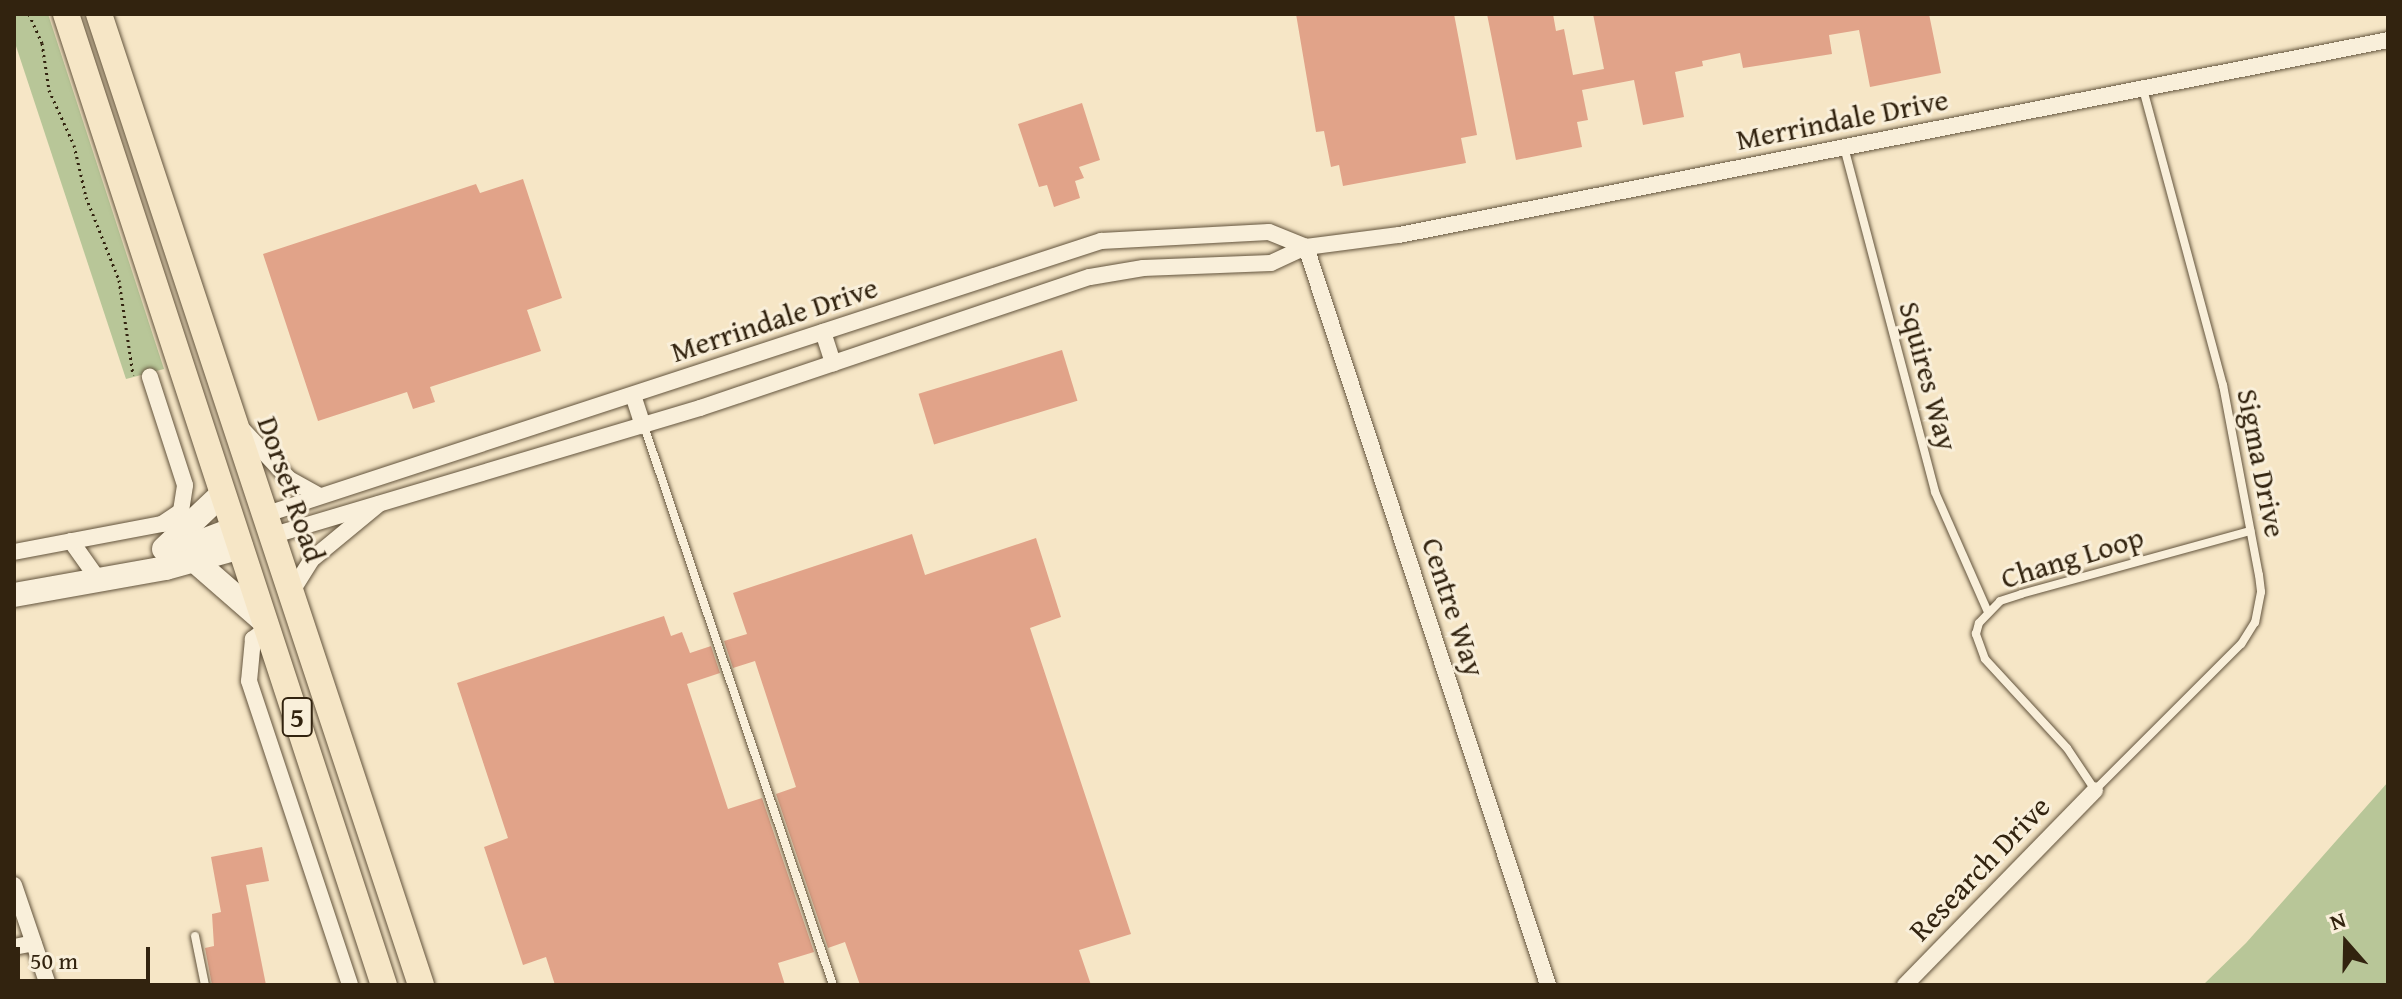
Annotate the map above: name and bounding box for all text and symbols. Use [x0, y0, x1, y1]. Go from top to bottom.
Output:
street label: Merrindale Drive [1733, 81, 1951, 157]
street label: Merrindale Drive [666, 269, 882, 369]
street label: Squires Way [1892, 297, 1966, 455]
street label: Sigma Drive [2230, 386, 2294, 540]
street label: Dorset Road [250, 411, 334, 567]
street label: Chang Loop [1996, 518, 2148, 596]
street label: Centre Way [1415, 533, 1493, 681]
road number: 5 [281, 693, 313, 741]
street label: Research Drive [1901, 788, 2057, 948]
north arrow [2306, 903, 2386, 983]
text: N [2325, 903, 2350, 938]
scale bar [20, 931, 154, 981]
text: 50 m [30, 943, 78, 978]

